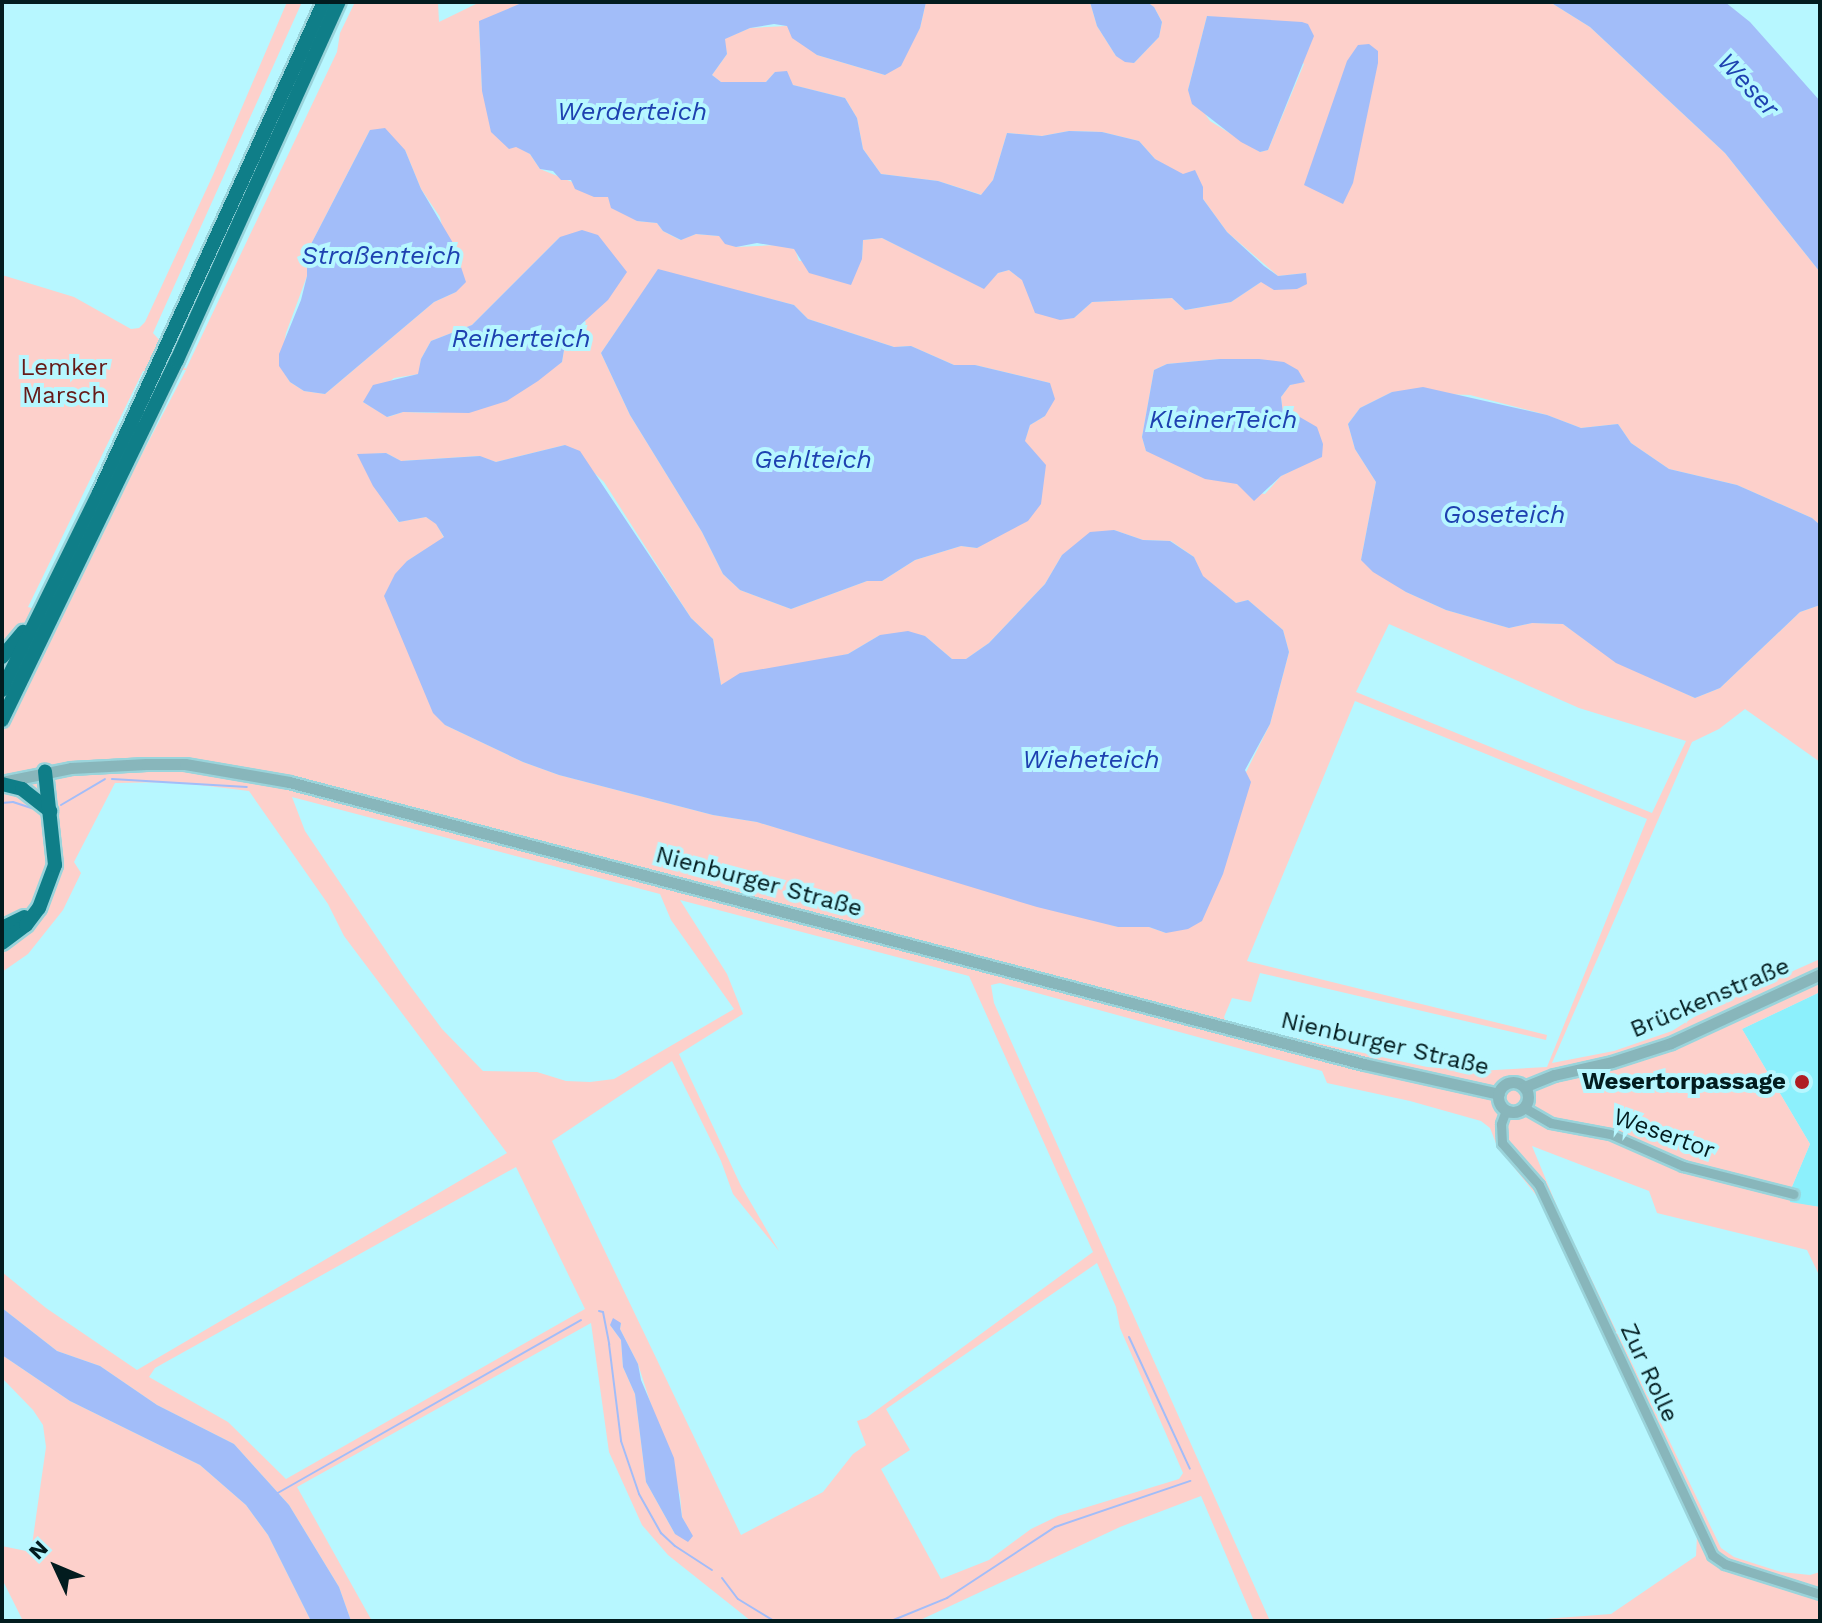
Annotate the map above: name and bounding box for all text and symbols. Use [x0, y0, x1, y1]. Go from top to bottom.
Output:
water label: Weser [1710, 46, 1786, 124]
water label: Werderteich [557, 96, 707, 128]
water label: Straßenteich [301, 240, 461, 272]
water label: Reiherteich [452, 323, 590, 355]
park label: Lemker Marsch [20, 354, 108, 410]
water label: KleinerTeich [1149, 404, 1297, 436]
water label: Gehlteich [754, 444, 872, 476]
water label: Goseteich [1443, 499, 1565, 531]
water label: Wieheteich [1022, 744, 1160, 776]
street label: Nienburger Straße [652, 840, 866, 924]
street label: Brückenstraße [1626, 952, 1794, 1044]
street label: Nienburger Straße [1278, 1006, 1492, 1082]
place label: Wesertorpassage [1582, 1068, 1786, 1096]
marker: Wesertorpassage [1793, 1073, 1811, 1091]
street label: Wesertor [1609, 1102, 1719, 1166]
street label: Zur Rolle [1614, 1319, 1684, 1427]
north arrow [16, 1527, 96, 1607]
text: N [24, 1535, 53, 1565]

